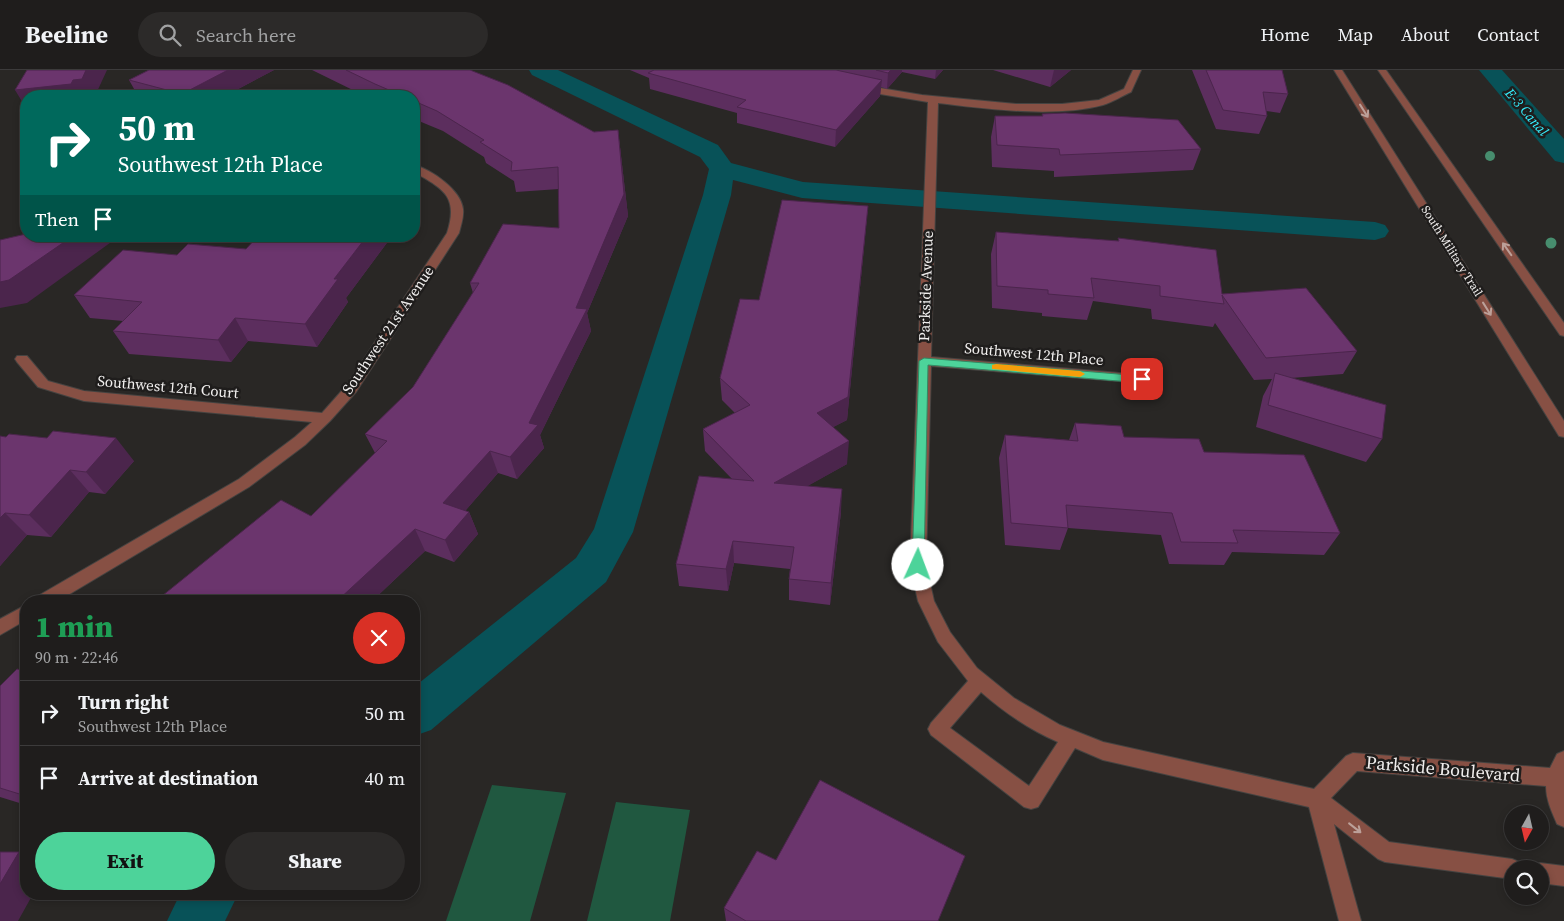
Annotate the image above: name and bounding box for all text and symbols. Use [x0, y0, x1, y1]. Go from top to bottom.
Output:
search box [138, 12, 488, 57]
text: Beeline [25, 18, 108, 51]
icon: search [156, 21, 184, 49]
text: Search here [196, 22, 296, 48]
text: Home [1261, 22, 1310, 47]
text: Map [1338, 22, 1373, 47]
text: About [1401, 22, 1449, 47]
text: Contact [1477, 22, 1539, 47]
water label: E-3 Canal [1500, 83, 1554, 140]
text: 50 m [118, 104, 195, 152]
one-way arrow [1360, 104, 1370, 118]
icon: right [35, 110, 100, 175]
text: Southwest 12th Place [118, 149, 323, 179]
street label: South Military Trail [1418, 203, 1487, 300]
icon: arrive [89, 205, 117, 233]
text: Then [35, 206, 79, 232]
street label: Parkside Avenue [913, 230, 938, 342]
one-way arrow [1502, 242, 1512, 256]
street label: Southwest 21st Avenue [337, 261, 439, 398]
one-way arrow [1483, 301, 1493, 315]
street label: Southwest 12th Place [963, 337, 1105, 370]
pin [1121, 358, 1163, 400]
icon: arrive [1128, 365, 1156, 393]
street label: Southwest 12th Court [96, 370, 240, 403]
position arrow [891, 538, 943, 590]
text: 1 min [35, 606, 113, 647]
button: close [353, 612, 405, 664]
text: 90 m · 22:46 [35, 646, 118, 668]
text: Turn right [78, 689, 169, 715]
icon: right [35, 699, 63, 727]
text: 50 m [364, 700, 405, 726]
text: Southwest 12th Place [78, 715, 227, 737]
street label: Parkside Boulevard [1365, 749, 1521, 788]
icon: arrive [35, 764, 63, 792]
text: Arrive at destination [78, 765, 258, 791]
text: 40 m [364, 765, 405, 791]
north arrow [1504, 805, 1549, 850]
map controls [1504, 805, 1549, 905]
one-way arrow [1348, 823, 1361, 834]
button: Exit [35, 832, 215, 890]
button: Share [225, 832, 405, 890]
button: search [1504, 860, 1549, 905]

